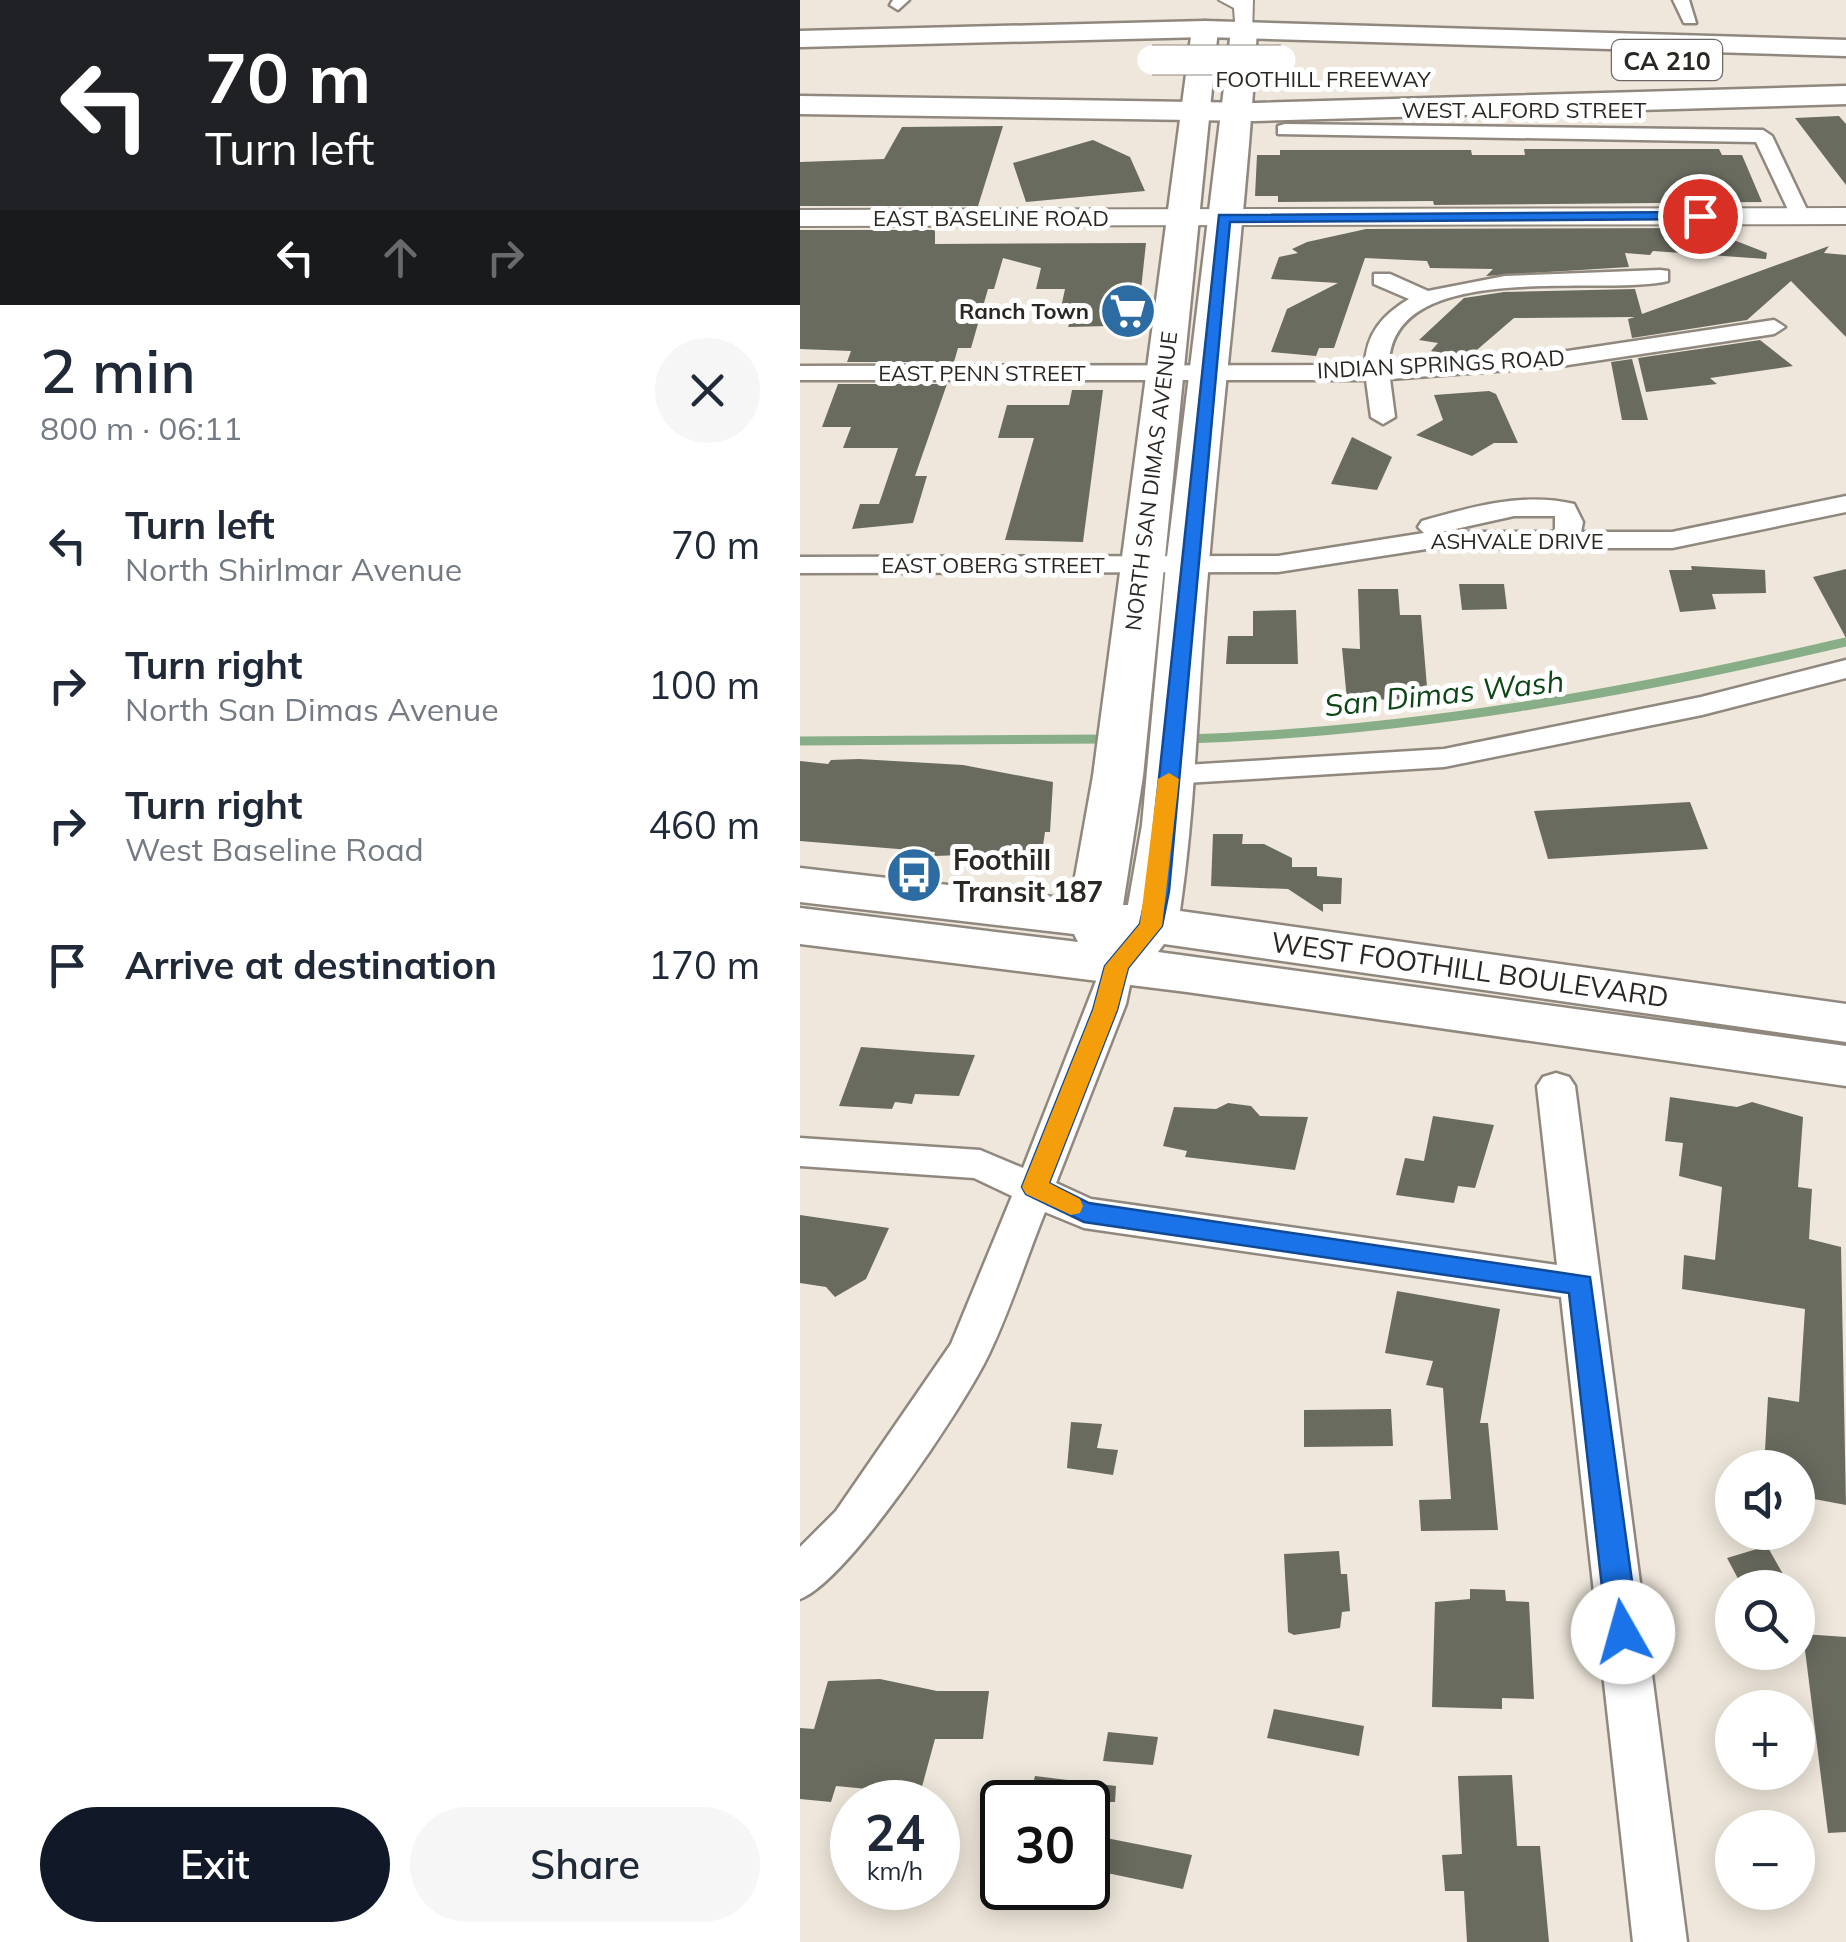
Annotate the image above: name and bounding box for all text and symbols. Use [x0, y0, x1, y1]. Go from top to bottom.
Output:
text: 70 m [205, 33, 371, 121]
icon: left [40, 40, 170, 170]
road number: CA 210 [1612, 40, 1722, 80]
street label: FOOTHILL FREEWAY [1215, 65, 1431, 93]
street label: WEST ALFORD STREET [1402, 96, 1646, 124]
text: Turn left [205, 120, 374, 176]
pin [1658, 174, 1743, 259]
icon: arrive [1673, 189, 1728, 244]
street label: EAST BASELINE ROAD [873, 204, 1109, 232]
icon: left [268, 230, 323, 285]
icon: ahead [373, 230, 428, 285]
icon: right [478, 230, 533, 285]
supermarket icon: Ranch Town [1098, 281, 1158, 341]
place label: Ranch Town [959, 297, 1089, 325]
street label: NORTH SAN DIMAS AVENUE [1119, 330, 1183, 632]
text: 2 min [40, 333, 196, 408]
button: close [655, 338, 760, 443]
street label: INDIAN SPRINGS ROAD [1316, 344, 1566, 384]
street label: EAST PENN STREET [878, 359, 1086, 387]
text: 800 m · 06:11 [40, 408, 242, 448]
text: Turn left [125, 501, 275, 549]
icon: left [40, 518, 95, 573]
text: 70 m [671, 521, 760, 569]
street label: ASHVALE DRIVE [1430, 527, 1604, 555]
text: North Shirlmar Avenue [125, 549, 462, 589]
street label: EAST OBERG STREET [881, 551, 1105, 579]
text: Turn right [125, 641, 302, 689]
icon: right [40, 658, 95, 713]
text: 100 m [648, 661, 760, 709]
water label: San Dimas Wash [1322, 662, 1566, 724]
text: North San Dimas Avenue [125, 689, 499, 729]
text: Turn right [125, 781, 302, 829]
icon: right [40, 798, 95, 853]
text: 460 m [648, 801, 760, 849]
text: West Baseline Road [125, 829, 424, 869]
place label: Foothill Transit 187 [953, 842, 1103, 909]
bus stop icon: Foothill Transit 187 [884, 845, 944, 905]
street label: WEST FOOTHILL BOULEVARD [1269, 924, 1671, 1014]
icon: arrive [40, 938, 95, 993]
text: Arrive at destination [125, 941, 497, 989]
text: 170 m [648, 941, 760, 989]
map controls [1715, 1450, 1815, 1910]
button: sound [1715, 1450, 1815, 1550]
button: search [1715, 1570, 1815, 1670]
position arrow [1571, 1580, 1675, 1684]
button: + [1715, 1690, 1815, 1790]
speed limit sign: 30 [980, 1780, 1110, 1910]
text: 24 [865, 1801, 925, 1864]
button: Exit [40, 1807, 390, 1922]
button: Share [410, 1807, 760, 1922]
button: − [1715, 1810, 1815, 1910]
text: km/h [867, 1855, 923, 1886]

